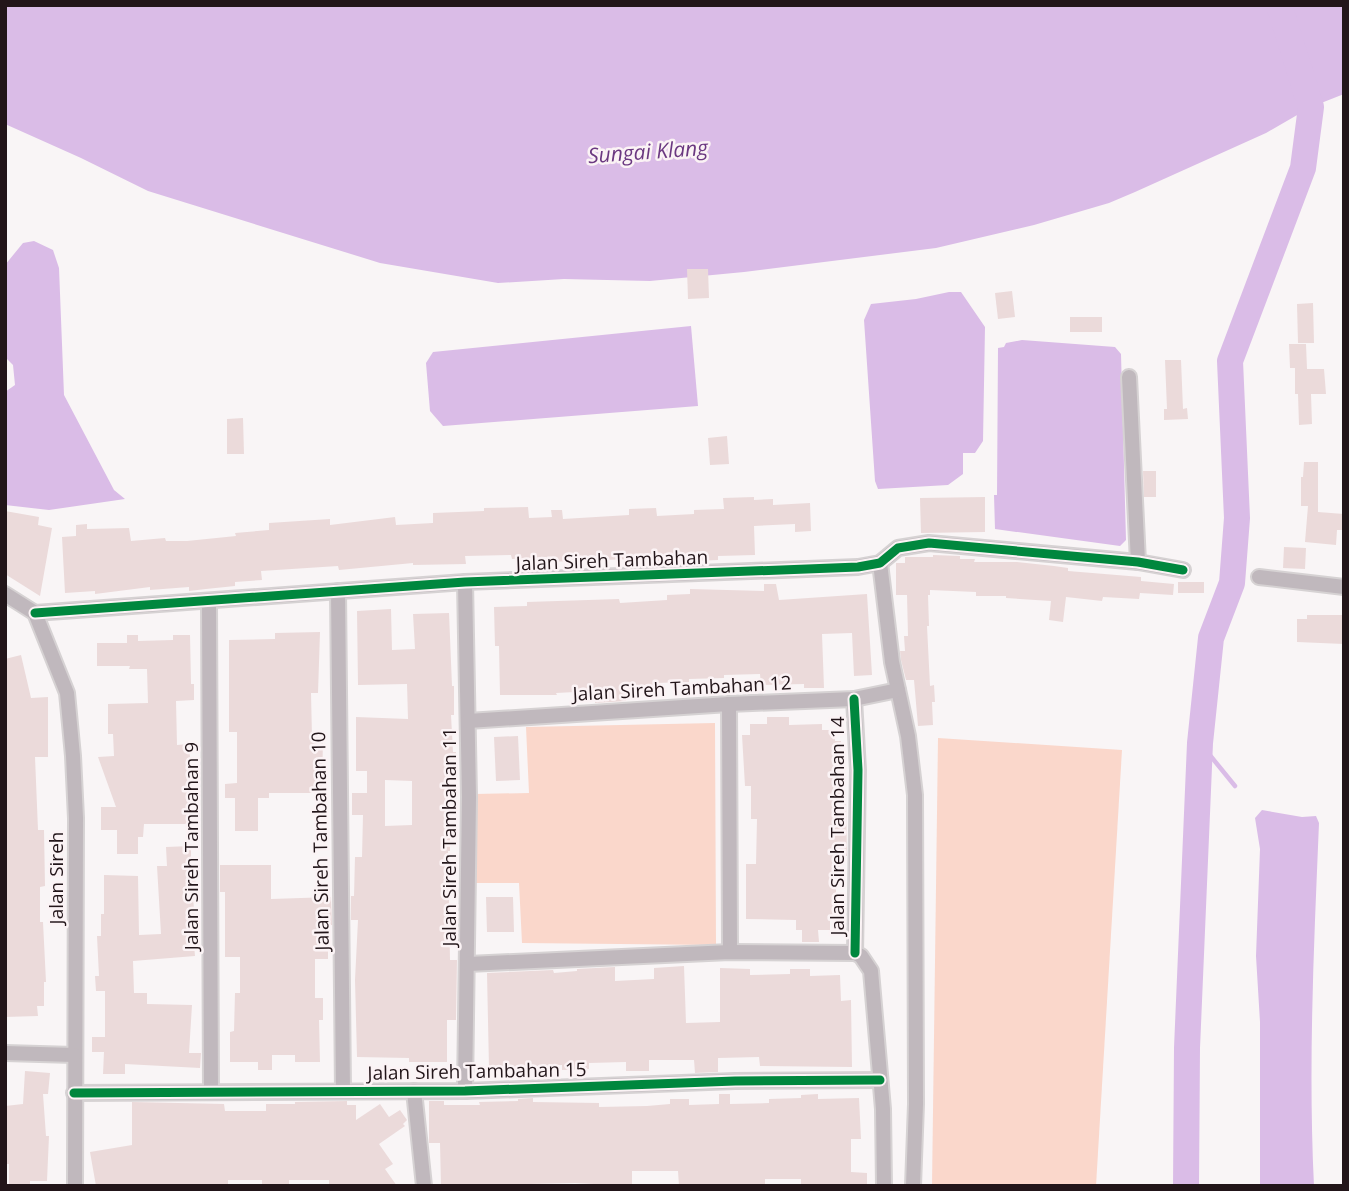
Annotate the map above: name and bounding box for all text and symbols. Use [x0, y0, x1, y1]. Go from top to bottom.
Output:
water label: Sungai Klang [587, 133, 710, 169]
street label: Jalan Sireh Tambahan [513, 544, 709, 576]
street label: Jalan Sireh Tambahan 12 [570, 669, 792, 707]
street label: Jalan Sireh Tambahan 14 [824, 716, 850, 938]
street label: Jalan Sireh Tambahan 11 [436, 727, 462, 949]
street label: Jalan Sireh Tambahan 10 [305, 731, 335, 953]
street label: Jalan Sireh Tambahan 9 [178, 742, 204, 952]
street label: Jalan Sireh [43, 832, 69, 926]
street label: Jalan Sireh Tambahan 15 [365, 1056, 587, 1086]

